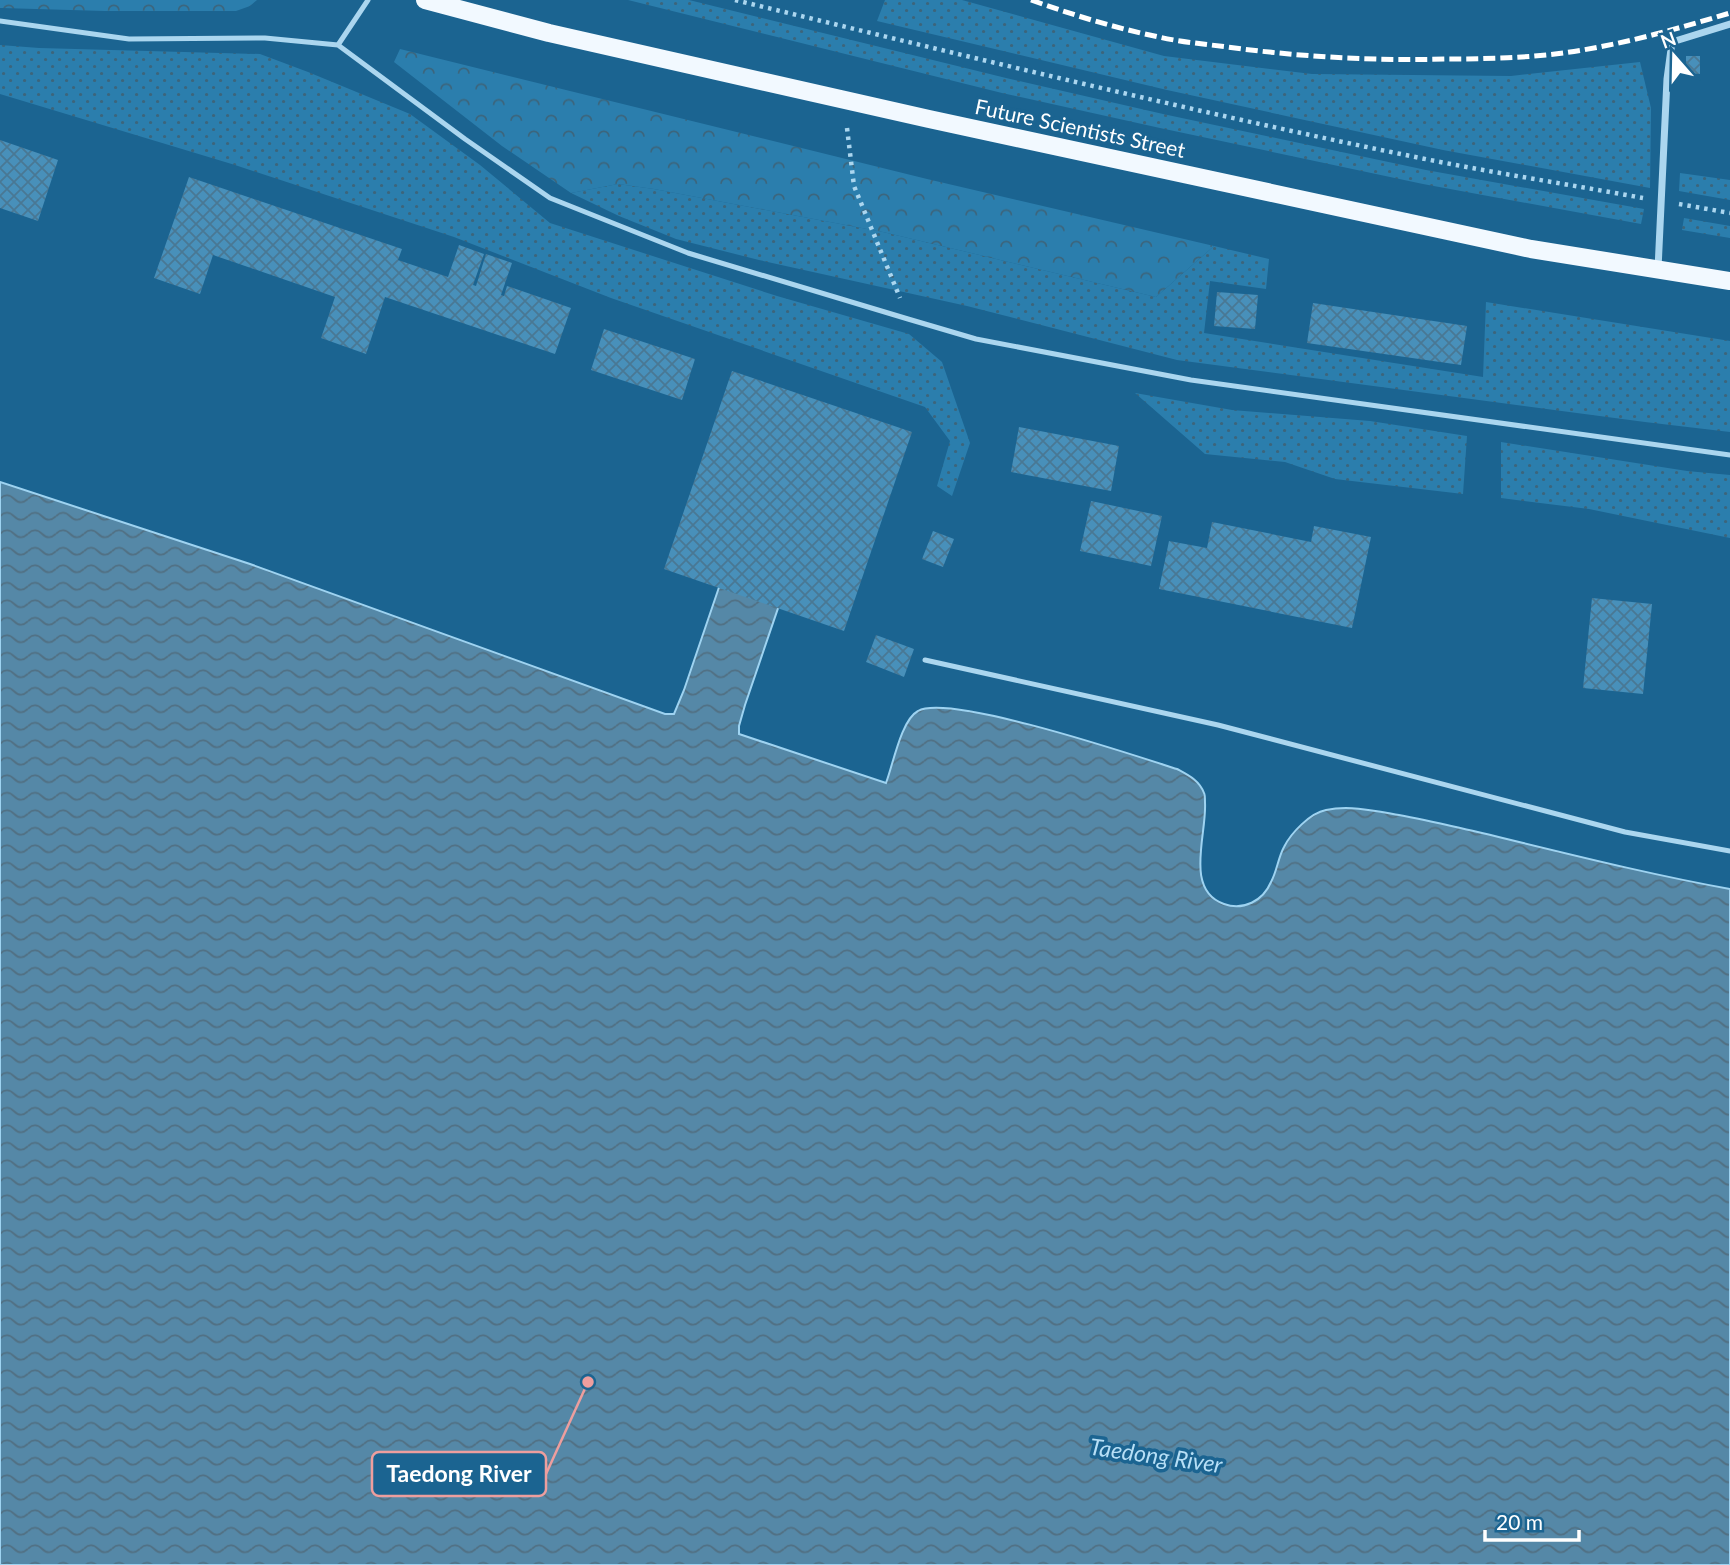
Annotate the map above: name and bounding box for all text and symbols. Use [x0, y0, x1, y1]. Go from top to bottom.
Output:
north arrow [1639, 21, 1709, 91]
text: N [1657, 26, 1679, 53]
street label: Future Scientists Street [973, 93, 1188, 162]
water label: Taedong River [1088, 1432, 1225, 1478]
callout: Taedong River [372, 1452, 546, 1496]
text: Taedong River [386, 1459, 532, 1487]
scale bar [1485, 1498, 1580, 1542]
text: 20 m [1496, 1509, 1543, 1534]

